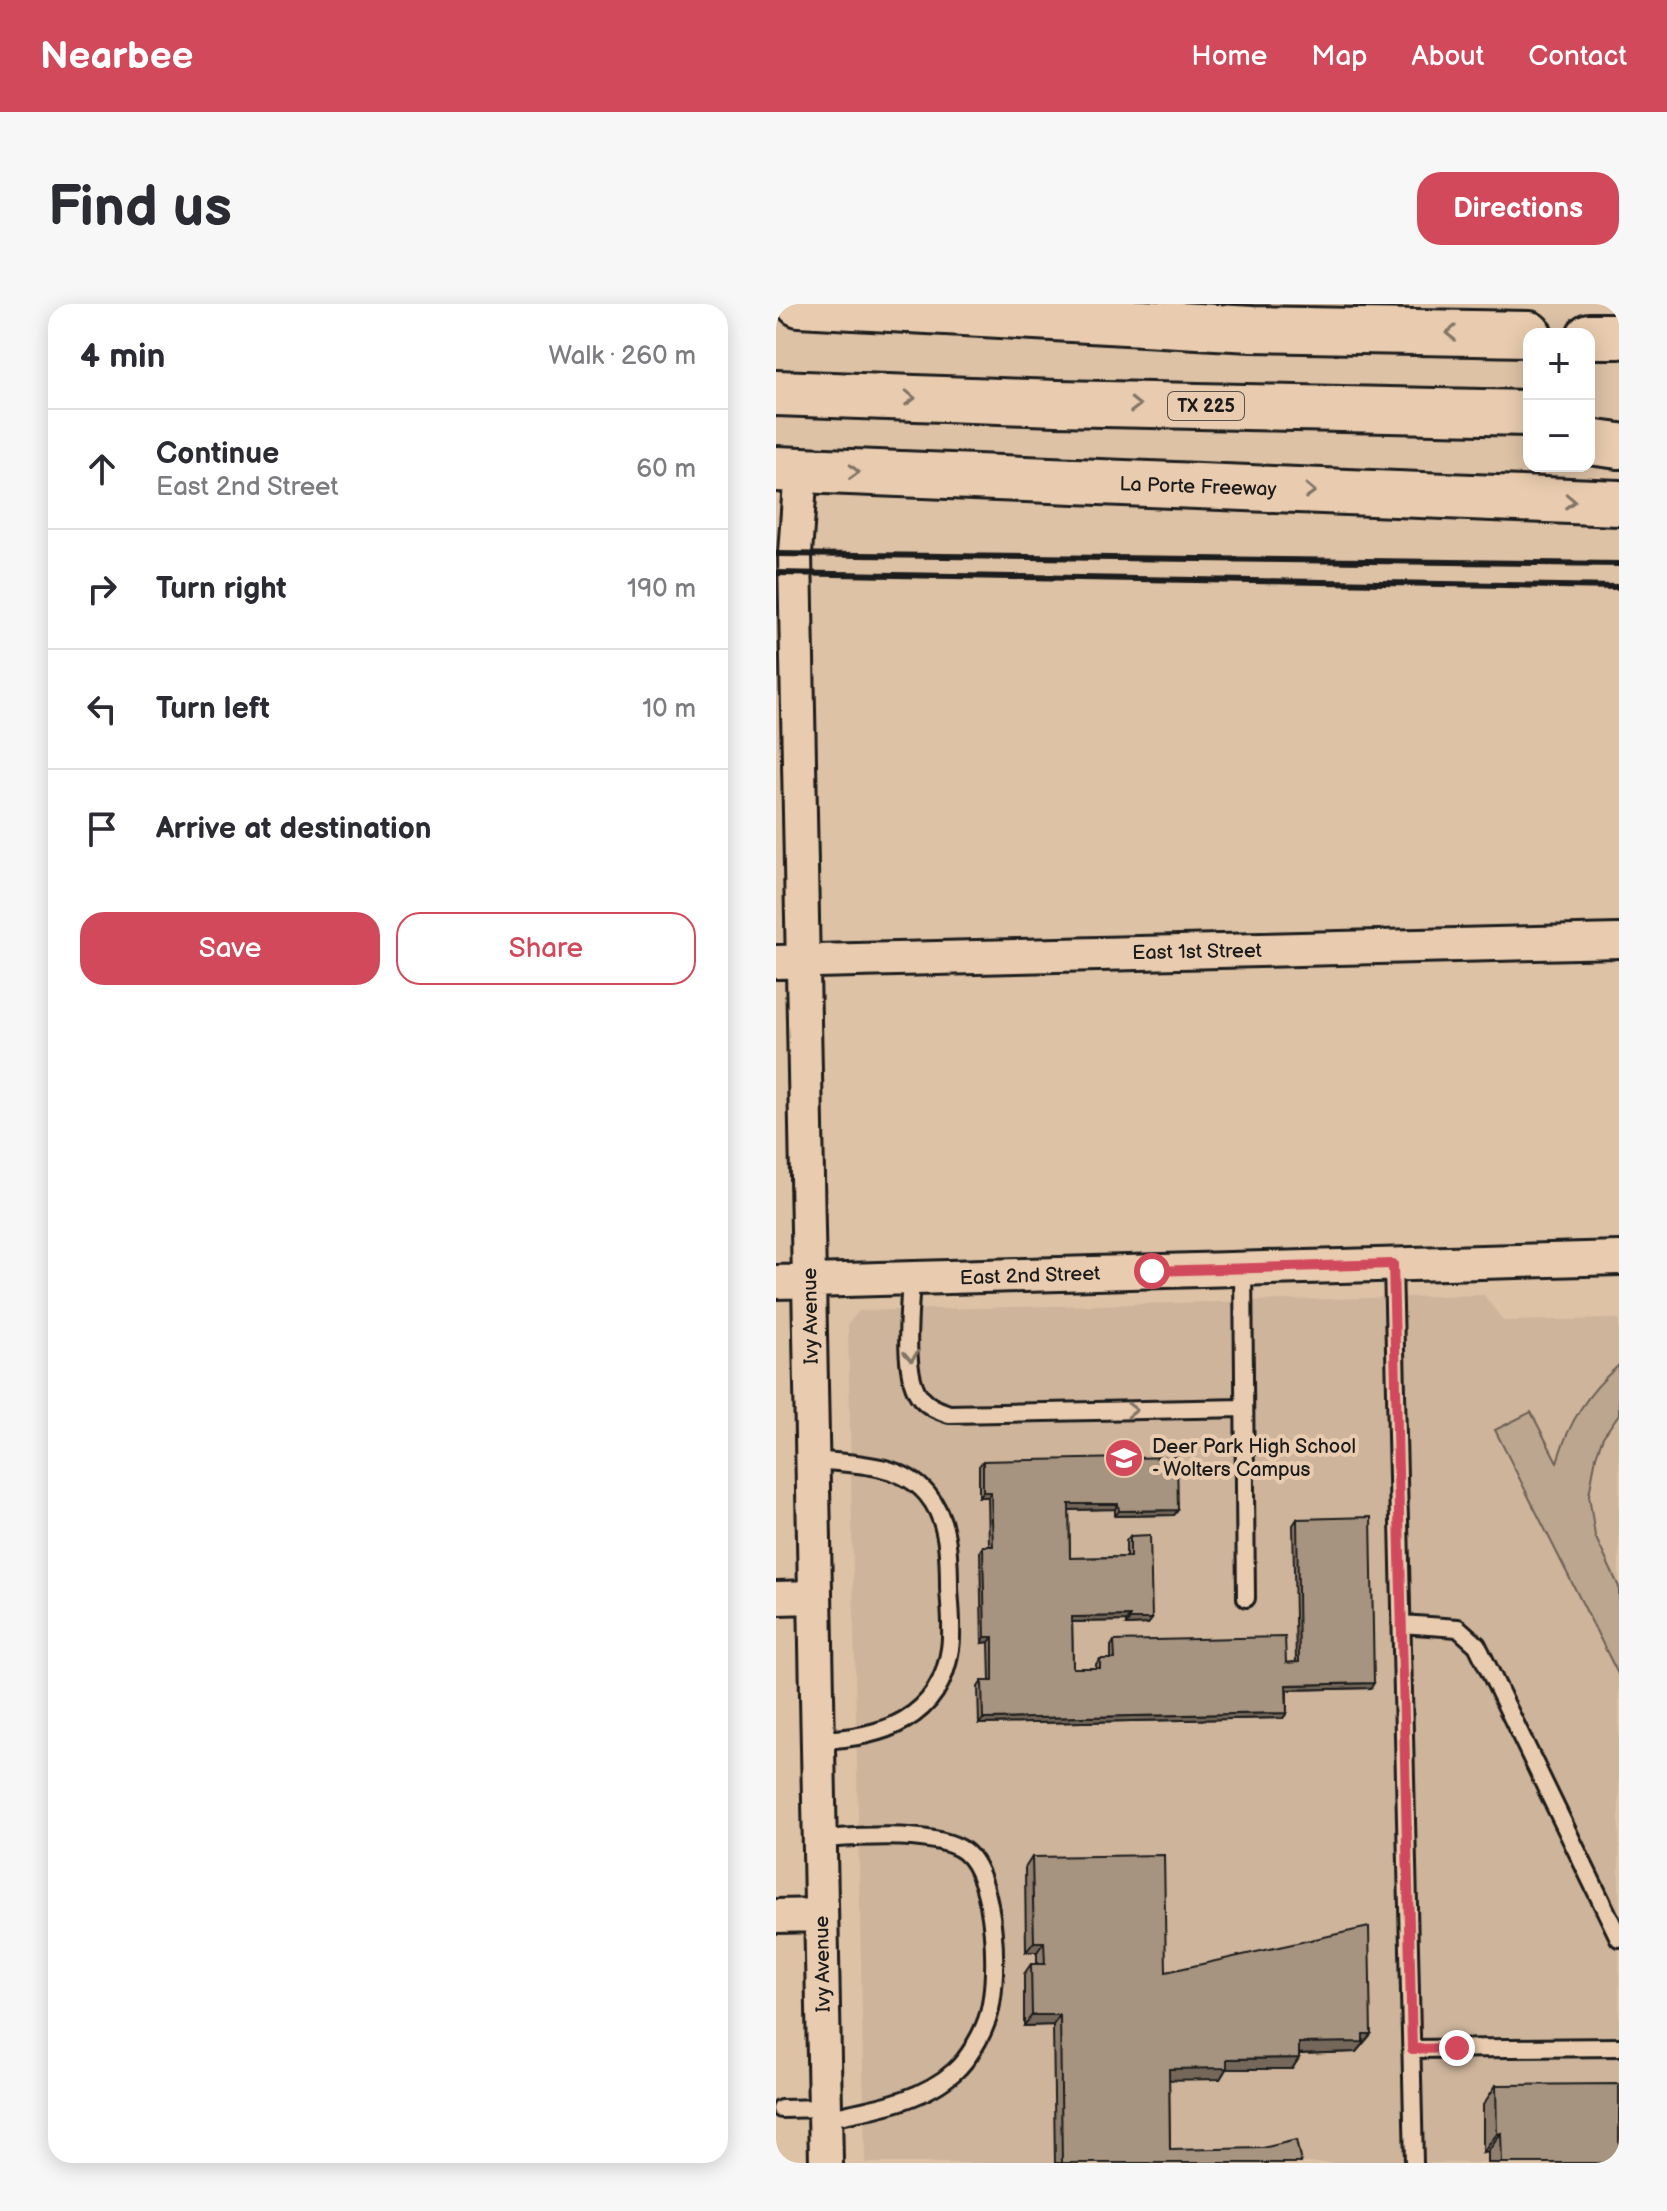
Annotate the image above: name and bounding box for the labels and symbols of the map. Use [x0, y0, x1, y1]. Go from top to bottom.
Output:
one-way arrow [1444, 324, 1457, 342]
one-way arrow [904, 389, 917, 406]
road number: TX 225 [1168, 392, 1244, 420]
one-way arrow [1129, 396, 1142, 413]
one-way arrow [848, 463, 861, 480]
street label: La Porte Freeway [1119, 472, 1277, 502]
one-way arrow [1304, 482, 1317, 499]
one-way arrow [1564, 493, 1577, 510]
street label: East 1st Street [1132, 939, 1262, 965]
route start [1134, 1253, 1170, 1289]
street label: East 2nd Street [959, 1262, 1101, 1290]
street label: Ivy Avenue [798, 1267, 824, 1364]
one-way arrow [902, 1350, 919, 1363]
one-way arrow [1126, 1401, 1139, 1419]
place label: Deer Park High School - Wolters Campus [1152, 1435, 1356, 1482]
school or university icon: Deer Park High School - Wolters Campus [1103, 1437, 1145, 1479]
street label: Ivy Avenue [810, 1915, 836, 2012]
route end [1439, 2030, 1475, 2066]

